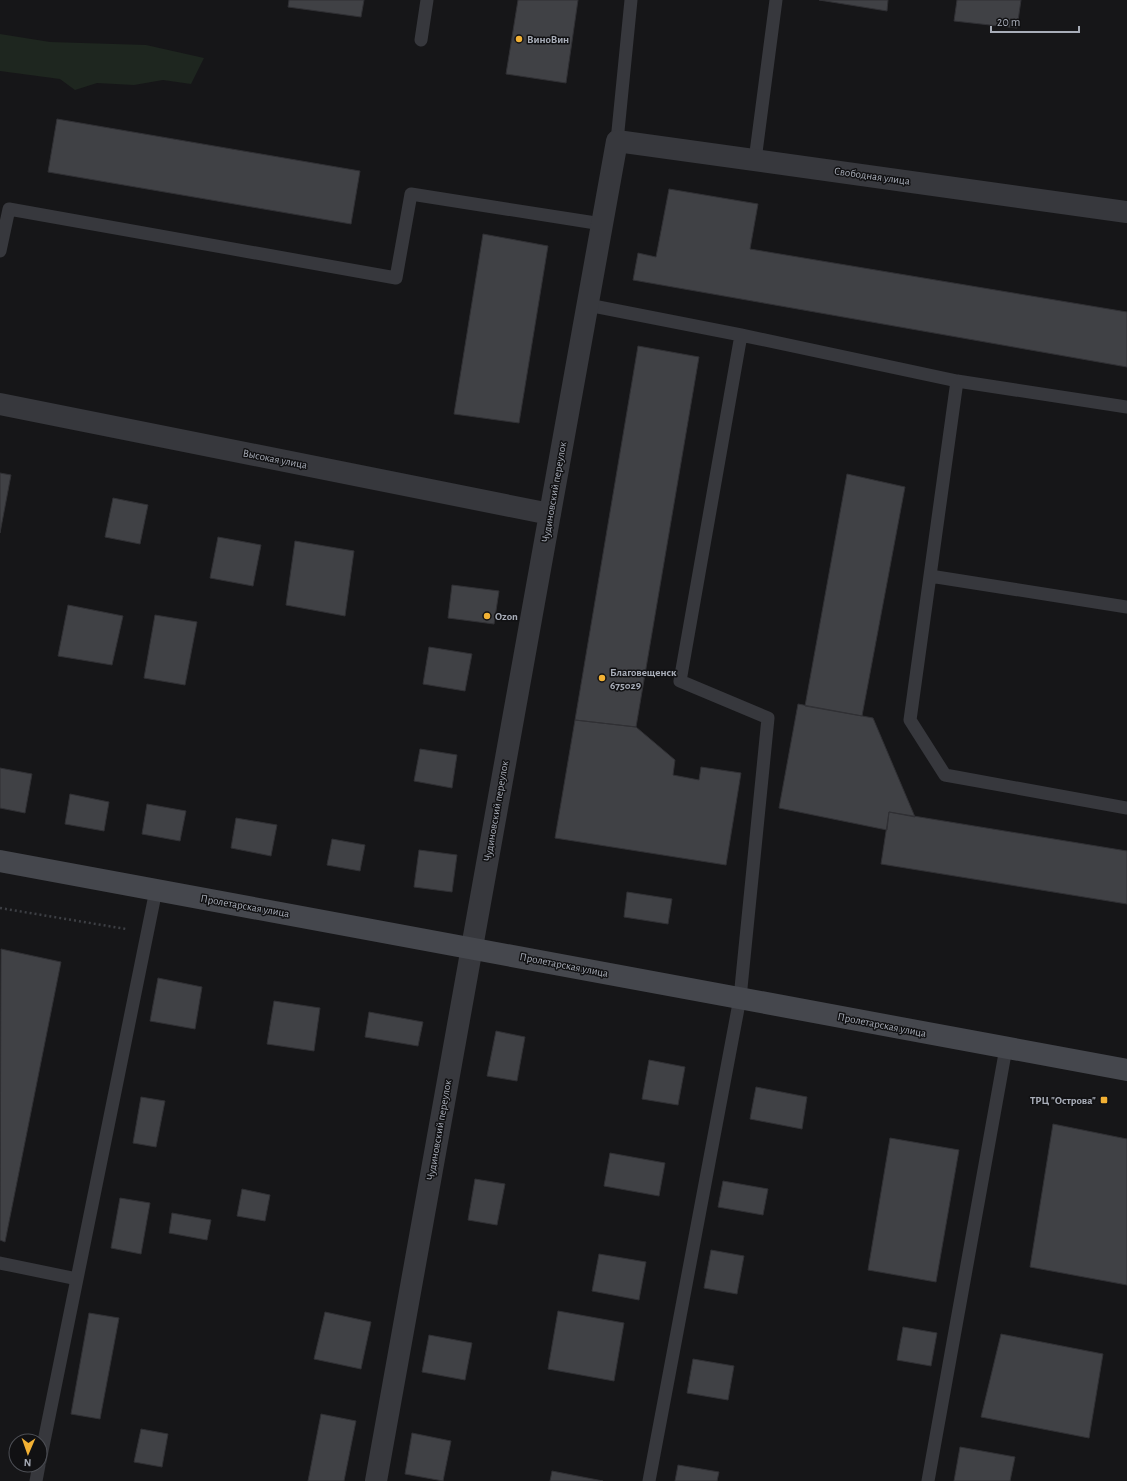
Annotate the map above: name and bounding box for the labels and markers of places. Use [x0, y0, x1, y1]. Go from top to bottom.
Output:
marker: ВиноВин [514, 34, 524, 44]
place label: ВиноВин [527, 34, 569, 45]
marker: Ozon [482, 611, 492, 621]
place label: Ozon [495, 611, 518, 622]
place label: Благовещенск 675029 [610, 667, 677, 691]
marker: Благовещенск 675029 [597, 673, 607, 683]
place label: ТРЦ "Острова" [1030, 1095, 1096, 1106]
marker: ТРЦ "Острова" [1099, 1095, 1109, 1105]

